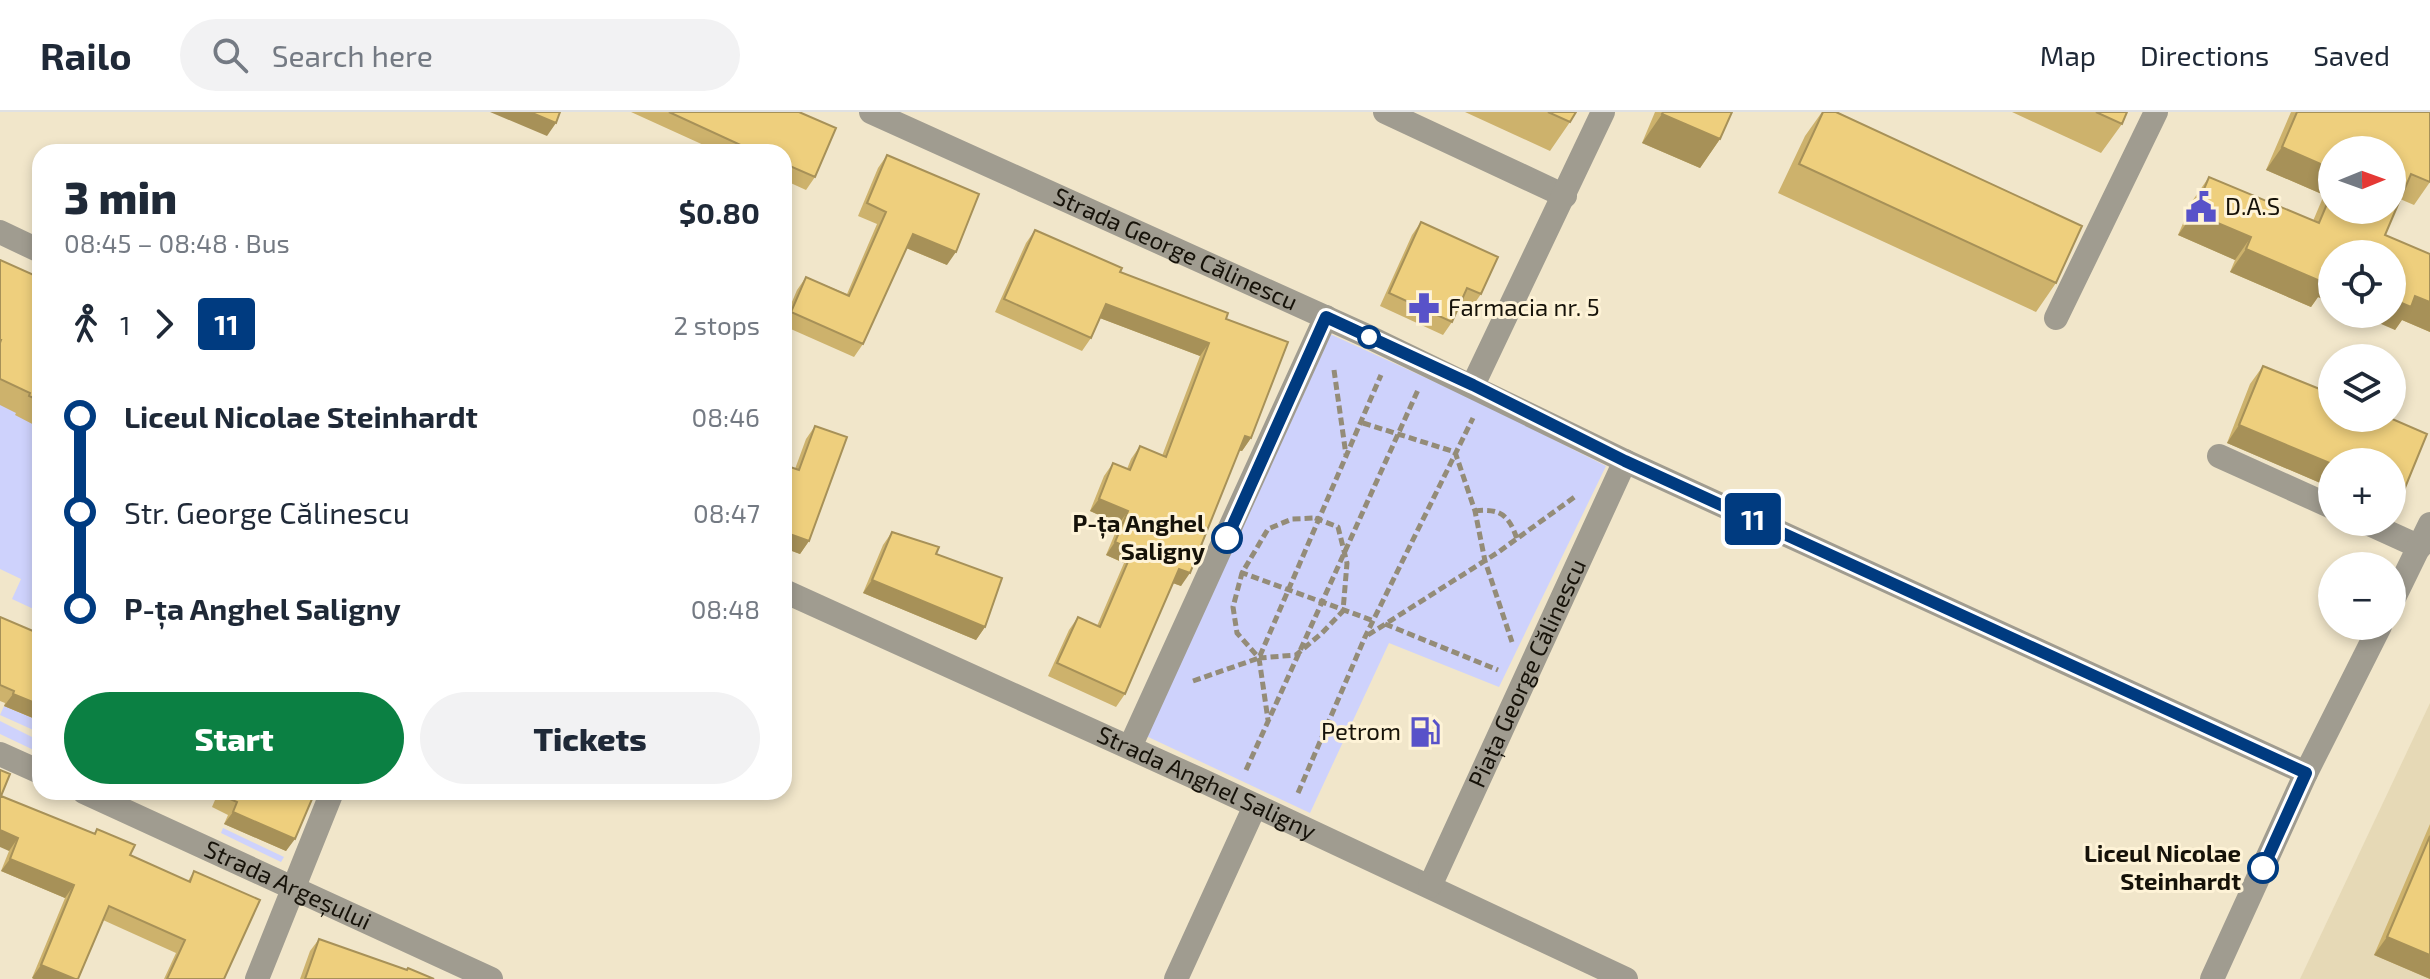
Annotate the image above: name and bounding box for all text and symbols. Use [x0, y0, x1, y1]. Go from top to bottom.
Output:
search box [180, 19, 740, 91]
text: Railo [40, 32, 132, 78]
icon: search [208, 33, 252, 77]
text: Search here [272, 37, 433, 73]
text: Map [2040, 38, 2096, 72]
text: Directions [2140, 38, 2269, 72]
text: Saved [2313, 38, 2390, 72]
north arrow [2318, 136, 2406, 224]
map controls [2318, 136, 2406, 640]
text: 3 min [64, 170, 177, 223]
street label: Strada George Călinescu [1049, 180, 1303, 316]
public building icon: D.A.S [2184, 190, 2218, 224]
place label: D.A.S [2225, 191, 2280, 220]
text: $0.80 [679, 194, 760, 230]
text: 08:45 – 08:48 · Bus [64, 227, 290, 258]
button: locate [2318, 240, 2406, 328]
pharmacy icon: Farmacia nr. 5 [1407, 291, 1441, 325]
place label: Farmacia nr. 5 [1448, 292, 1600, 321]
icon: walk [64, 302, 108, 346]
icon: forward [142, 302, 186, 346]
text: 11 [214, 307, 239, 341]
text: 1 [120, 309, 130, 340]
text: 2 stops [673, 309, 760, 340]
unlabelled marker [1358, 326, 1380, 348]
button: layers [2318, 344, 2406, 432]
text: Liceul Nicolae Steinhardt [124, 398, 478, 434]
text: 08:46 [692, 401, 760, 432]
button: + [2318, 448, 2406, 536]
line badge: 11 [1717, 493, 1789, 545]
text: Str. George Călinescu [124, 494, 410, 530]
text: 08:47 [693, 497, 760, 528]
text: 11 [1741, 502, 1765, 536]
place label: P-ța Anghel Saligny [1073, 508, 1205, 565]
marker: P-ța Anghel Saligny [1212, 523, 1242, 553]
button: − [2318, 552, 2406, 640]
street label: Piața George Călinescu [1461, 554, 1591, 792]
text: P-ța Anghel Saligny [124, 590, 401, 626]
text: 08:48 [691, 593, 760, 624]
button: Start [64, 692, 404, 784]
button: Tickets [420, 692, 760, 784]
fuel station icon: Petrom [1408, 715, 1442, 749]
place label: Petrom [1321, 716, 1401, 745]
street label: Strada Anghel Saligny [1093, 719, 1321, 845]
street label: Strada Argeșului [200, 833, 376, 935]
place label: Liceul Nicolae Steinhardt [2084, 838, 2241, 895]
marker: Liceul Nicolae Steinhardt [2248, 853, 2278, 883]

